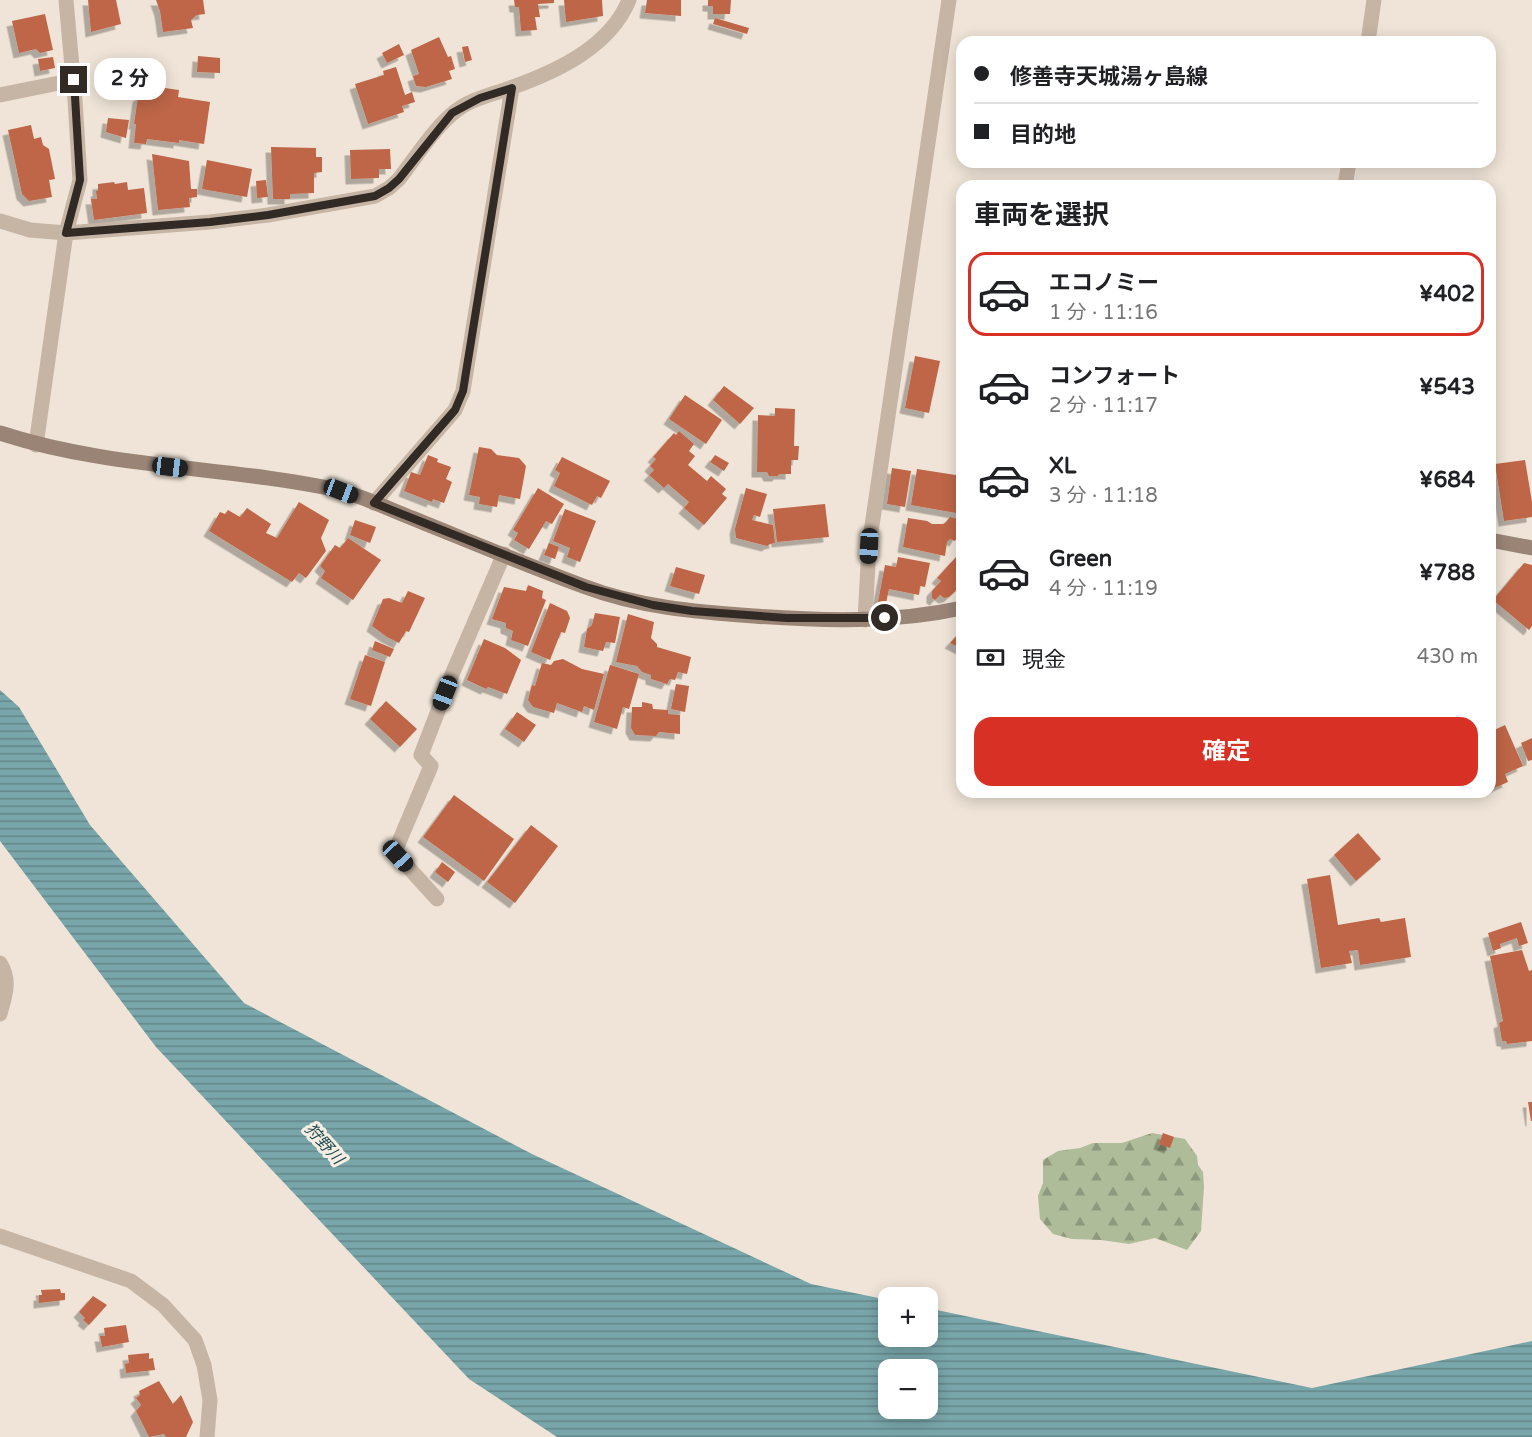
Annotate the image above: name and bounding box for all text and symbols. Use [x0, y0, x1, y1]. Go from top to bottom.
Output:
callout: 2 分 [95, 59, 167, 101]
text: 修善寺天城湯ヶ島線 [1010, 64, 1208, 90]
route end [60, 66, 87, 93]
text: 2 分 [111, 67, 149, 91]
text: 目的地 [1010, 122, 1076, 148]
text: 車両を選択 [974, 199, 1109, 232]
icon: car [977, 267, 1031, 321]
text: エコノミー [1049, 270, 1159, 296]
text: ¥402 [1419, 281, 1475, 307]
text: 1 分 · 11:16 [1049, 301, 1158, 325]
icon: car [977, 360, 1031, 414]
text: コンフォート [1049, 363, 1180, 389]
text: ¥543 [1419, 374, 1475, 400]
text: 2 分 · 11:17 [1049, 394, 1158, 418]
icon: car [977, 453, 1031, 507]
text: XL [1049, 453, 1076, 479]
car [151, 456, 189, 478]
text: ¥684 [1419, 467, 1475, 493]
car [321, 476, 361, 506]
text: 3 分 · 11:18 [1049, 484, 1158, 508]
car [859, 528, 879, 564]
icon: car [977, 546, 1031, 600]
text: Green [1049, 546, 1112, 572]
text: ¥788 [1419, 560, 1475, 586]
text: 4 分 · 11:19 [1049, 577, 1158, 601]
route start [871, 604, 898, 631]
icon: cash [974, 641, 1007, 674]
text: 430 m [1417, 645, 1478, 669]
text: 現金 [1022, 647, 1066, 673]
car [430, 673, 460, 713]
button: 確定 [974, 717, 1478, 786]
car [379, 837, 417, 875]
water label: 狩野川 [301, 1119, 349, 1170]
map controls [878, 1287, 938, 1419]
button: + [878, 1287, 938, 1347]
button: − [878, 1359, 938, 1419]

